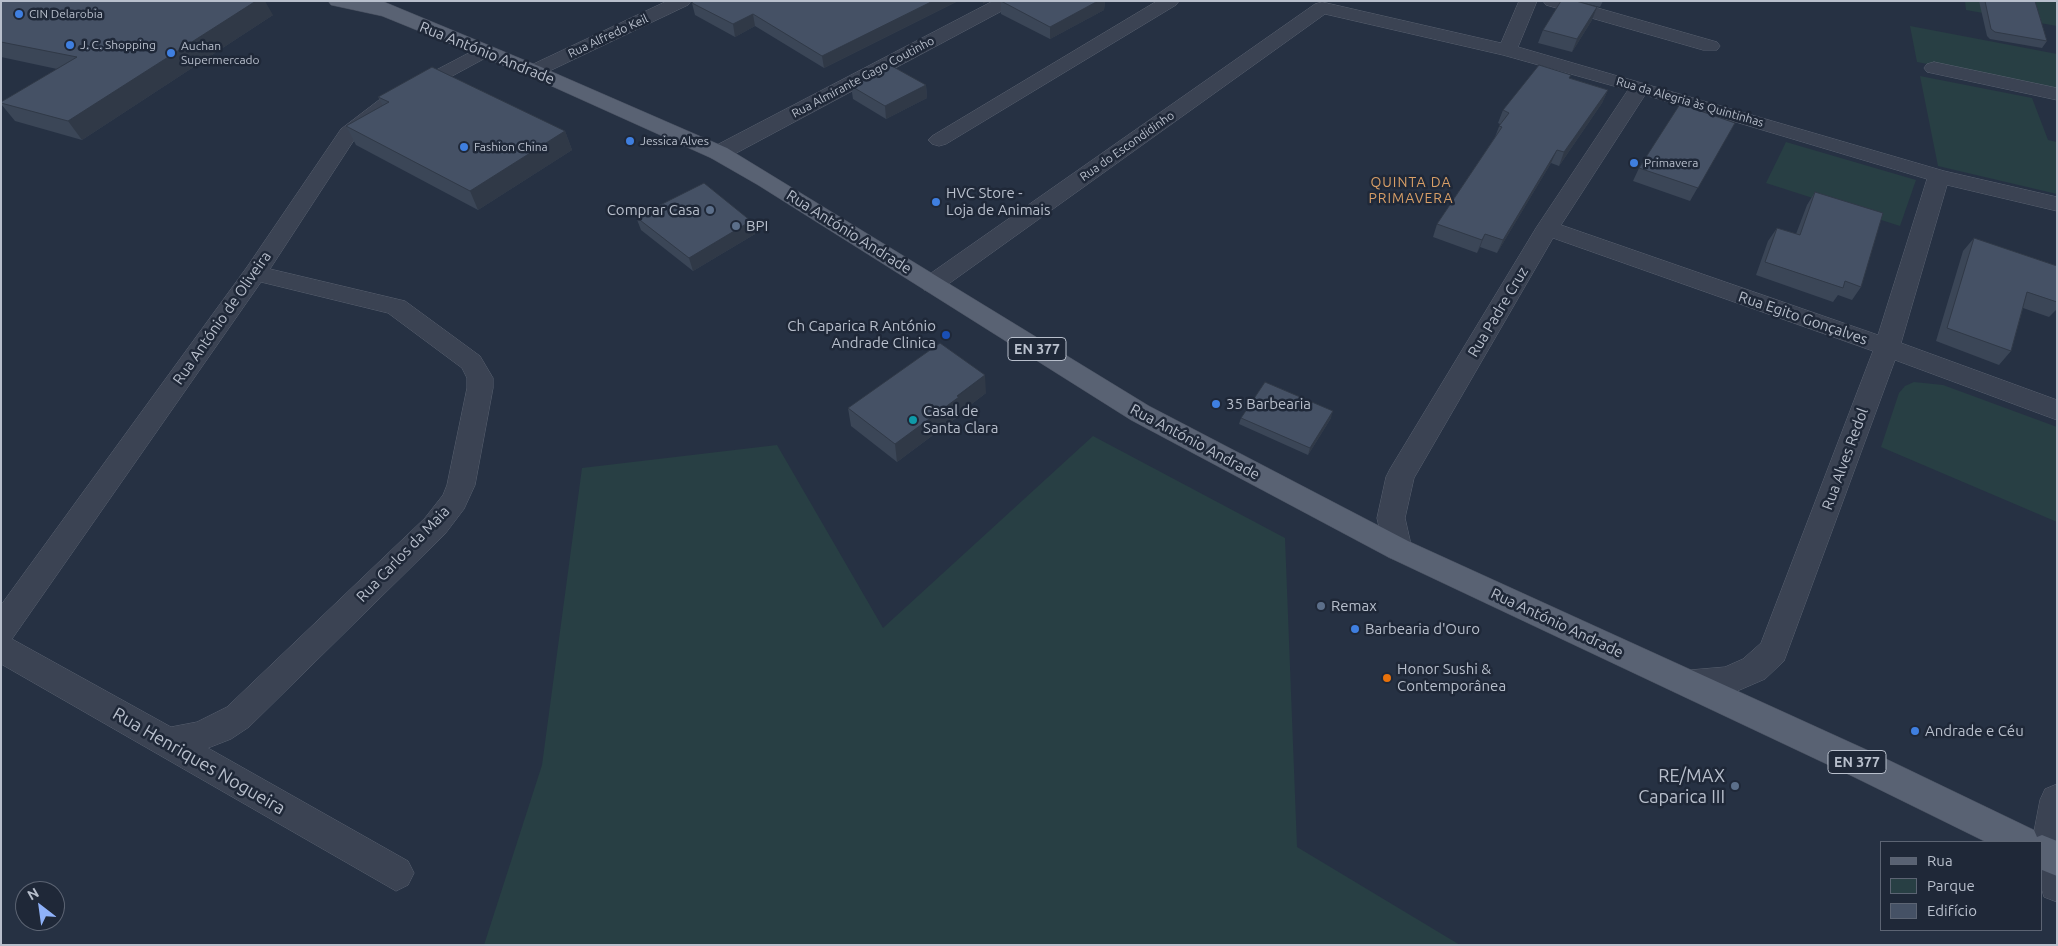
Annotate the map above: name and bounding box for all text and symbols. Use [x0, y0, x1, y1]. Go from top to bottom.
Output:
place label: CIN Delarobia [29, 7, 103, 21]
marker: CIN Delarobia [13, 8, 25, 20]
street label: Rua Alfredo Keil [566, 11, 650, 61]
street label: Rua António Andrade [417, 18, 557, 88]
street label: Rua Almirante Gago Coutinho [789, 33, 937, 121]
place label: J. C. Shopping [80, 38, 156, 52]
marker: J. C. Shopping [64, 39, 76, 51]
place label: Auchan Supermercado [181, 39, 260, 67]
marker: Auchan Supermercado [165, 47, 177, 59]
street label: Rua da Alegria às Quintinhas [1615, 74, 1765, 130]
street label: Rua do Escondidinho [1077, 108, 1177, 184]
place label: Jessica Alves [640, 134, 709, 148]
marker: Jessica Alves [624, 135, 636, 147]
place label: Fashion China [474, 140, 548, 154]
marker: Fashion China [458, 141, 470, 153]
place label: Primavera [1644, 156, 1698, 170]
marker: Primavera [1628, 157, 1640, 169]
district label: QUINTA DA PRIMAVERA [1367, 174, 1455, 206]
place label: HVC Store - Loja de Animais [946, 184, 1050, 219]
street label: Rua António Andrade [783, 186, 915, 278]
marker: HVC Store - Loja de Animais [930, 196, 942, 208]
place label: Comprar Casa [607, 201, 700, 219]
marker: Comprar Casa [704, 204, 716, 216]
place label: BPI [746, 217, 768, 235]
marker: BPI [730, 220, 742, 232]
street label: Rua António de Oliveira [169, 248, 275, 388]
street label: Rua Padre Cruz [1464, 264, 1532, 360]
street label: Rua Egito Gonçalves [1736, 287, 1870, 349]
place label: Ch Caparica R António Andrade Clinica [787, 317, 936, 352]
marker: Ch Caparica R António Andrade Clinica [940, 329, 952, 341]
road number: EN 377 [1008, 338, 1066, 360]
place label: 35 Barbearia [1226, 395, 1311, 413]
marker: 35 Barbearia [1210, 398, 1222, 410]
street label: Rua António Andrade [1127, 400, 1263, 484]
place label: Casal de Santa Clara [923, 402, 998, 437]
street label: Rua Alves Redol [1818, 406, 1872, 512]
marker: Casal de Santa Clara [907, 414, 919, 426]
street label: Rua Carlos da Maia [353, 502, 453, 606]
street label: Rua António Andrade [1488, 584, 1626, 662]
place label: Remax [1331, 597, 1377, 615]
marker: Remax [1315, 600, 1327, 612]
place label: Barbearia d'Ouro [1365, 620, 1480, 638]
marker: Barbearia d'Ouro [1349, 623, 1361, 635]
place label: Honor Sushi & Contemporânea [1397, 660, 1506, 695]
marker: Honor Sushi & Contemporânea [1381, 672, 1393, 684]
street label: Rua Henriques Nogueira [109, 703, 289, 819]
place label: Andrade e Céu [1925, 722, 2024, 740]
marker: Andrade e Céu [1909, 725, 1921, 737]
road number: EN 377 [1828, 750, 1886, 774]
place label: RE/MAX Caparica III [1638, 765, 1725, 808]
marker: RE/MAX Caparica III [1729, 780, 1741, 792]
legend [1880, 841, 2043, 931]
text: Rua [1927, 852, 1953, 869]
text: Parque [1927, 877, 1975, 894]
north arrow [15, 881, 65, 931]
text: N [24, 884, 42, 903]
text: Edifício [1927, 902, 1977, 919]

